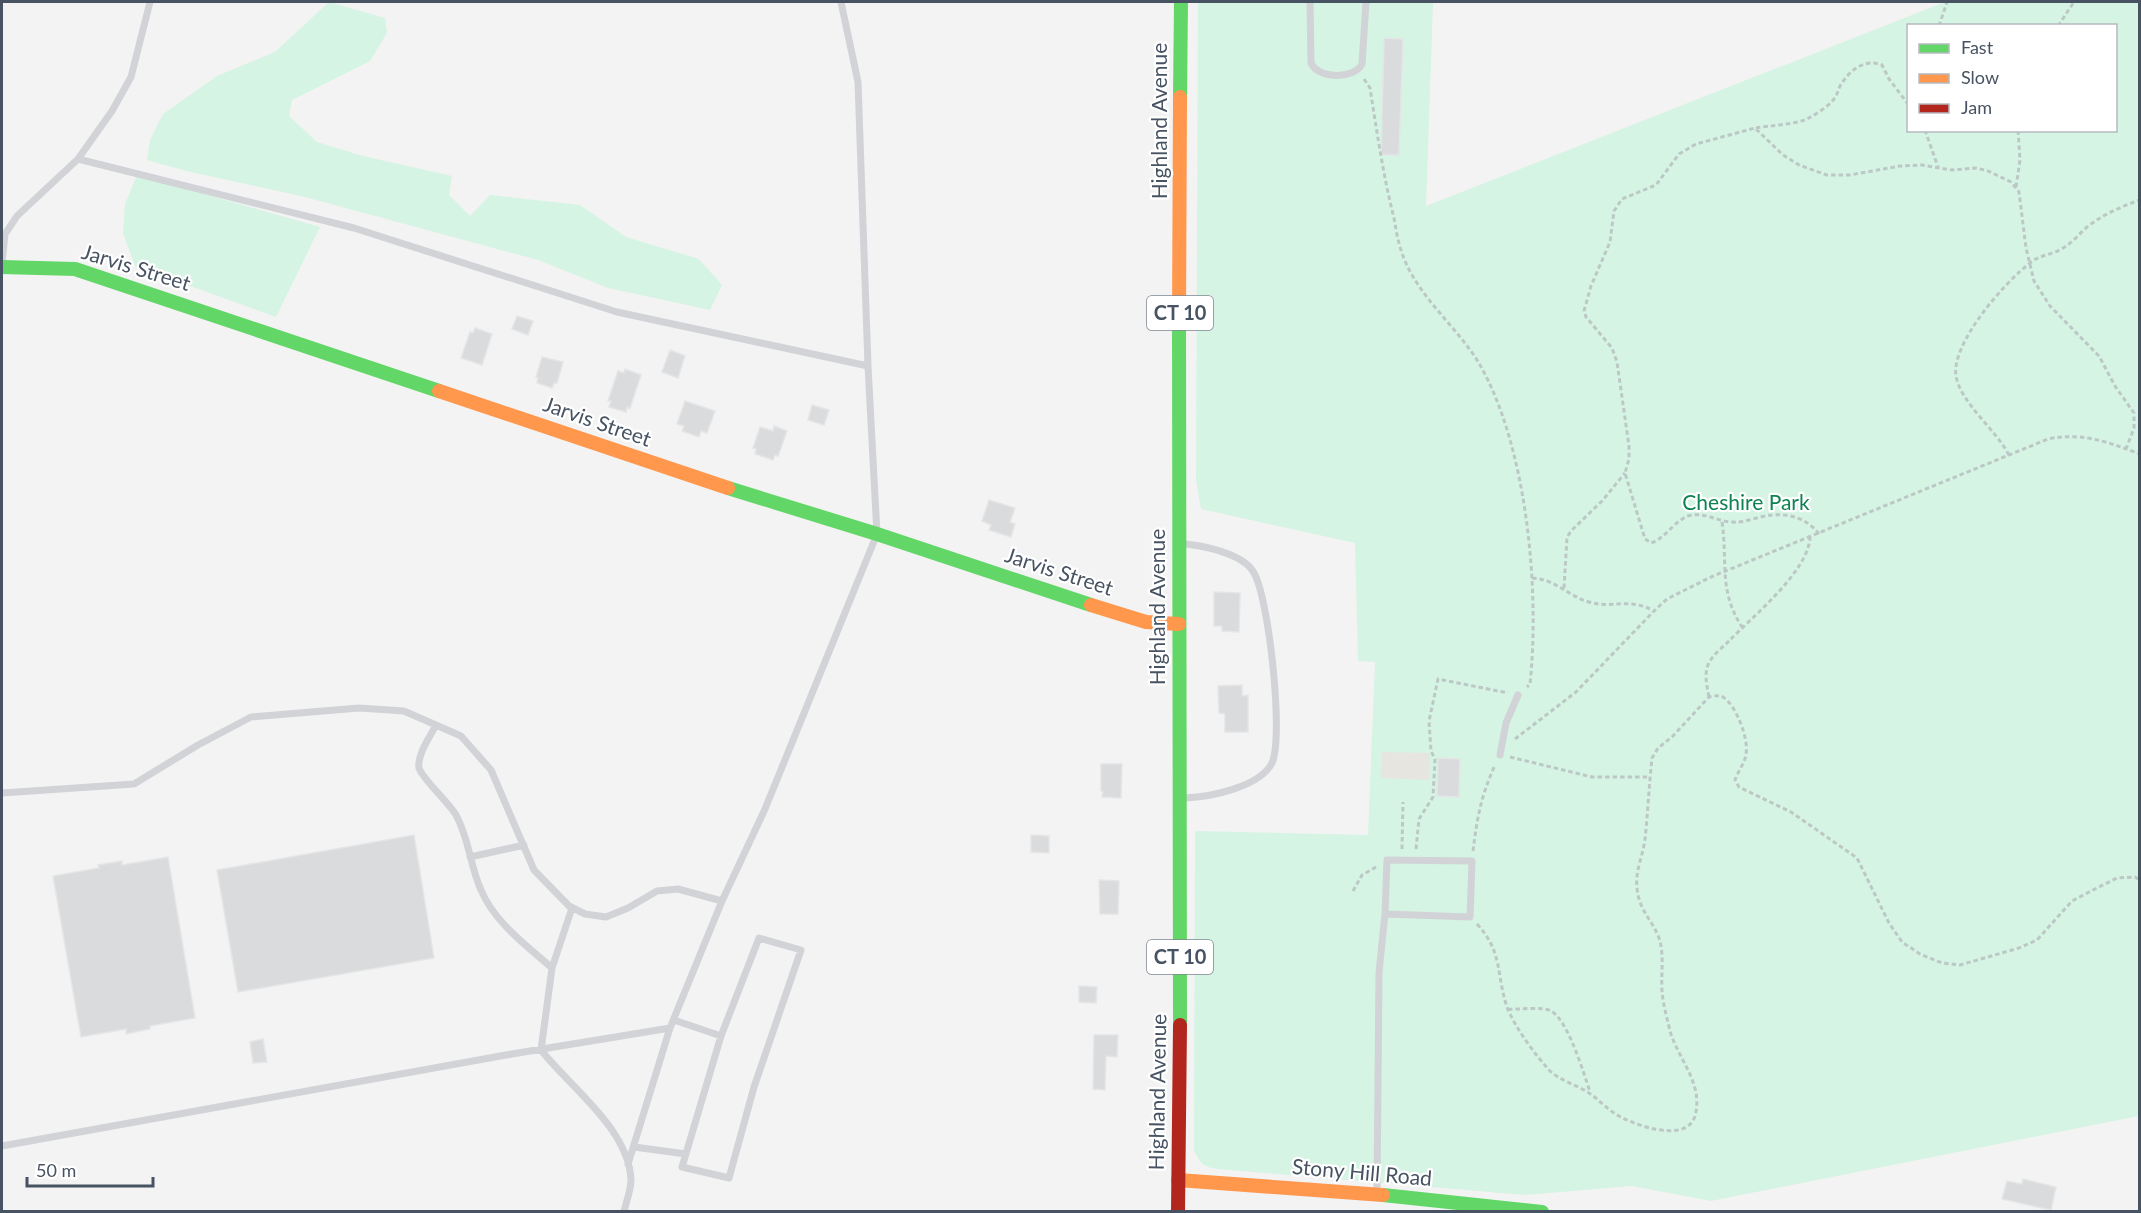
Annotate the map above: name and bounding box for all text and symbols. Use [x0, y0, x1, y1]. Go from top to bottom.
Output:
legend [1907, 24, 2117, 132]
text: Fast [1961, 36, 1994, 58]
street label: Highland Avenue [1146, 43, 1171, 199]
text: Slow [1961, 66, 1999, 88]
text: Jam [1961, 96, 1992, 118]
street label: Jarvis Street [79, 238, 194, 295]
road number: CT 10 [1147, 296, 1213, 330]
street label: Jarvis Street [540, 391, 655, 451]
park label: Cheshire Park [1682, 489, 1810, 514]
street label: Highland Avenue [1144, 529, 1169, 685]
street label: Jarvis Street [1002, 541, 1117, 600]
road number: CT 10 [1147, 940, 1213, 974]
street label: Highland Avenue [1143, 1013, 1170, 1170]
scale bar [27, 1150, 153, 1188]
street label: Stony Hill Road [1291, 1153, 1433, 1190]
text: 50 m [36, 1159, 76, 1181]

